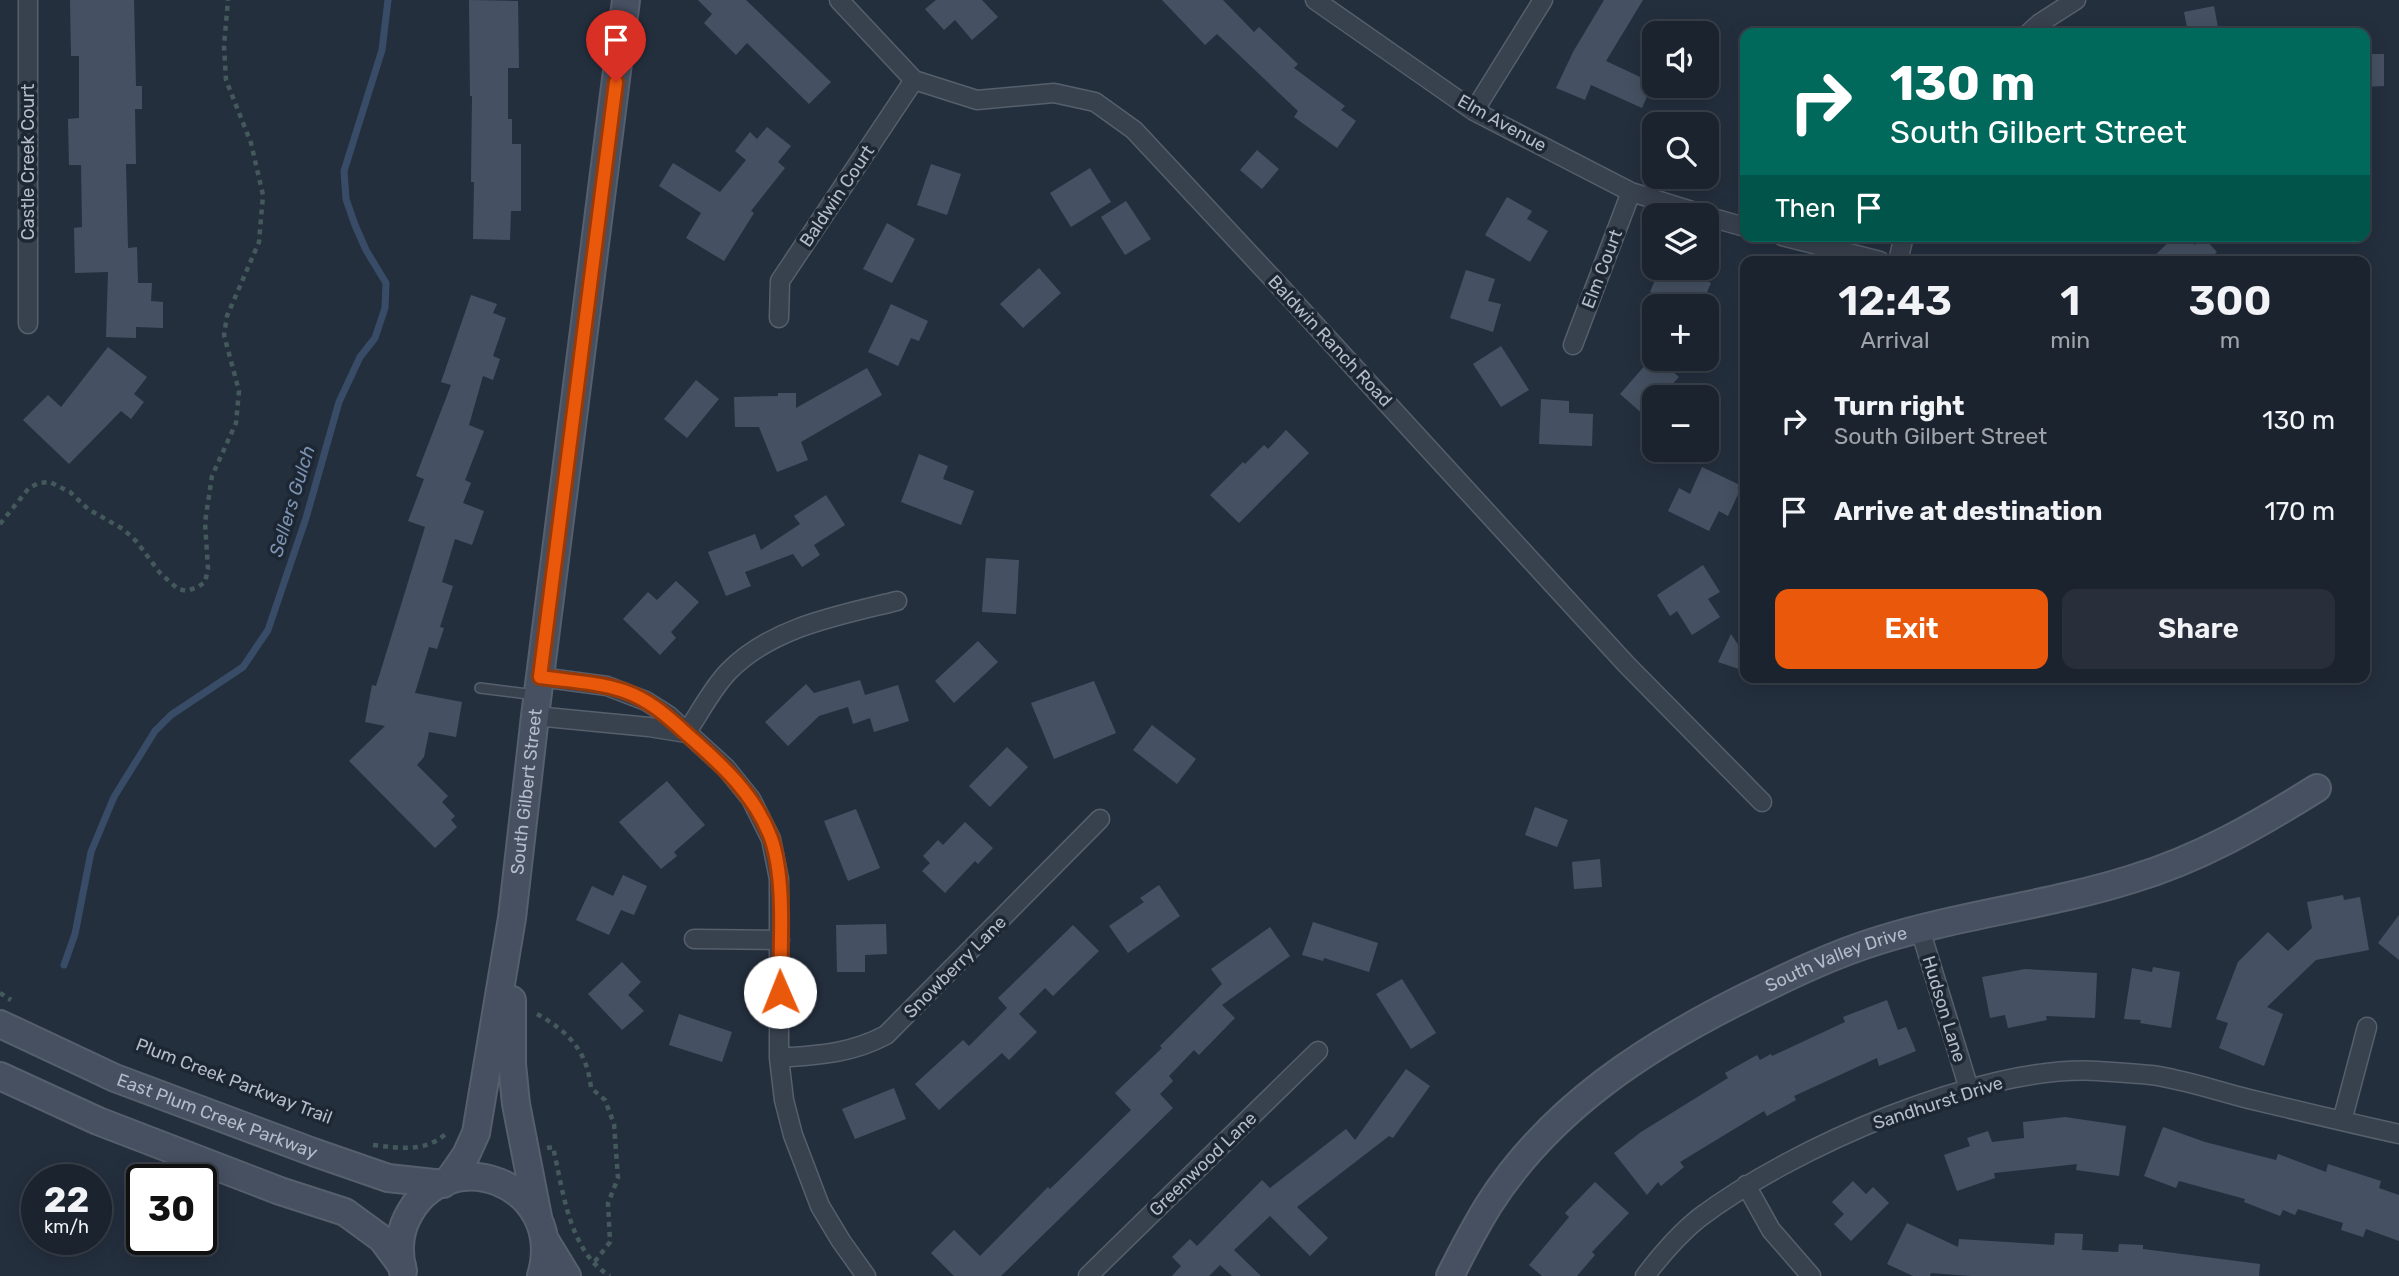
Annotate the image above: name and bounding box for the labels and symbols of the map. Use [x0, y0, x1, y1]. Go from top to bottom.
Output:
pin [586, 10, 646, 82]
street label: Castle Creek Court [17, 84, 39, 240]
street label: Elm Avenue [1454, 90, 1550, 156]
street label: Baldwin Court [795, 141, 879, 251]
street label: Elm Court [1577, 226, 1627, 312]
street label: Baldwin Ranch Road [1263, 271, 1397, 411]
water label: Sellers Gulch [264, 443, 320, 559]
street label: South Gilbert Street [506, 707, 547, 876]
street label: Snowberry Lane [899, 911, 1011, 1023]
street label: South Valley Drive [1762, 922, 1910, 997]
street label: Hudson Lane [1917, 953, 1971, 1065]
position arrow [743, 955, 817, 1029]
street label: Plum Creek Parkway Trail [133, 1033, 335, 1129]
street label: East Plum Creek Parkway [114, 1069, 320, 1164]
street label: Sandhurst Drive [1870, 1072, 2006, 1134]
street label: Greenwood Lane [1145, 1107, 1261, 1221]
speed limit sign: 30 [126, 1164, 217, 1255]

